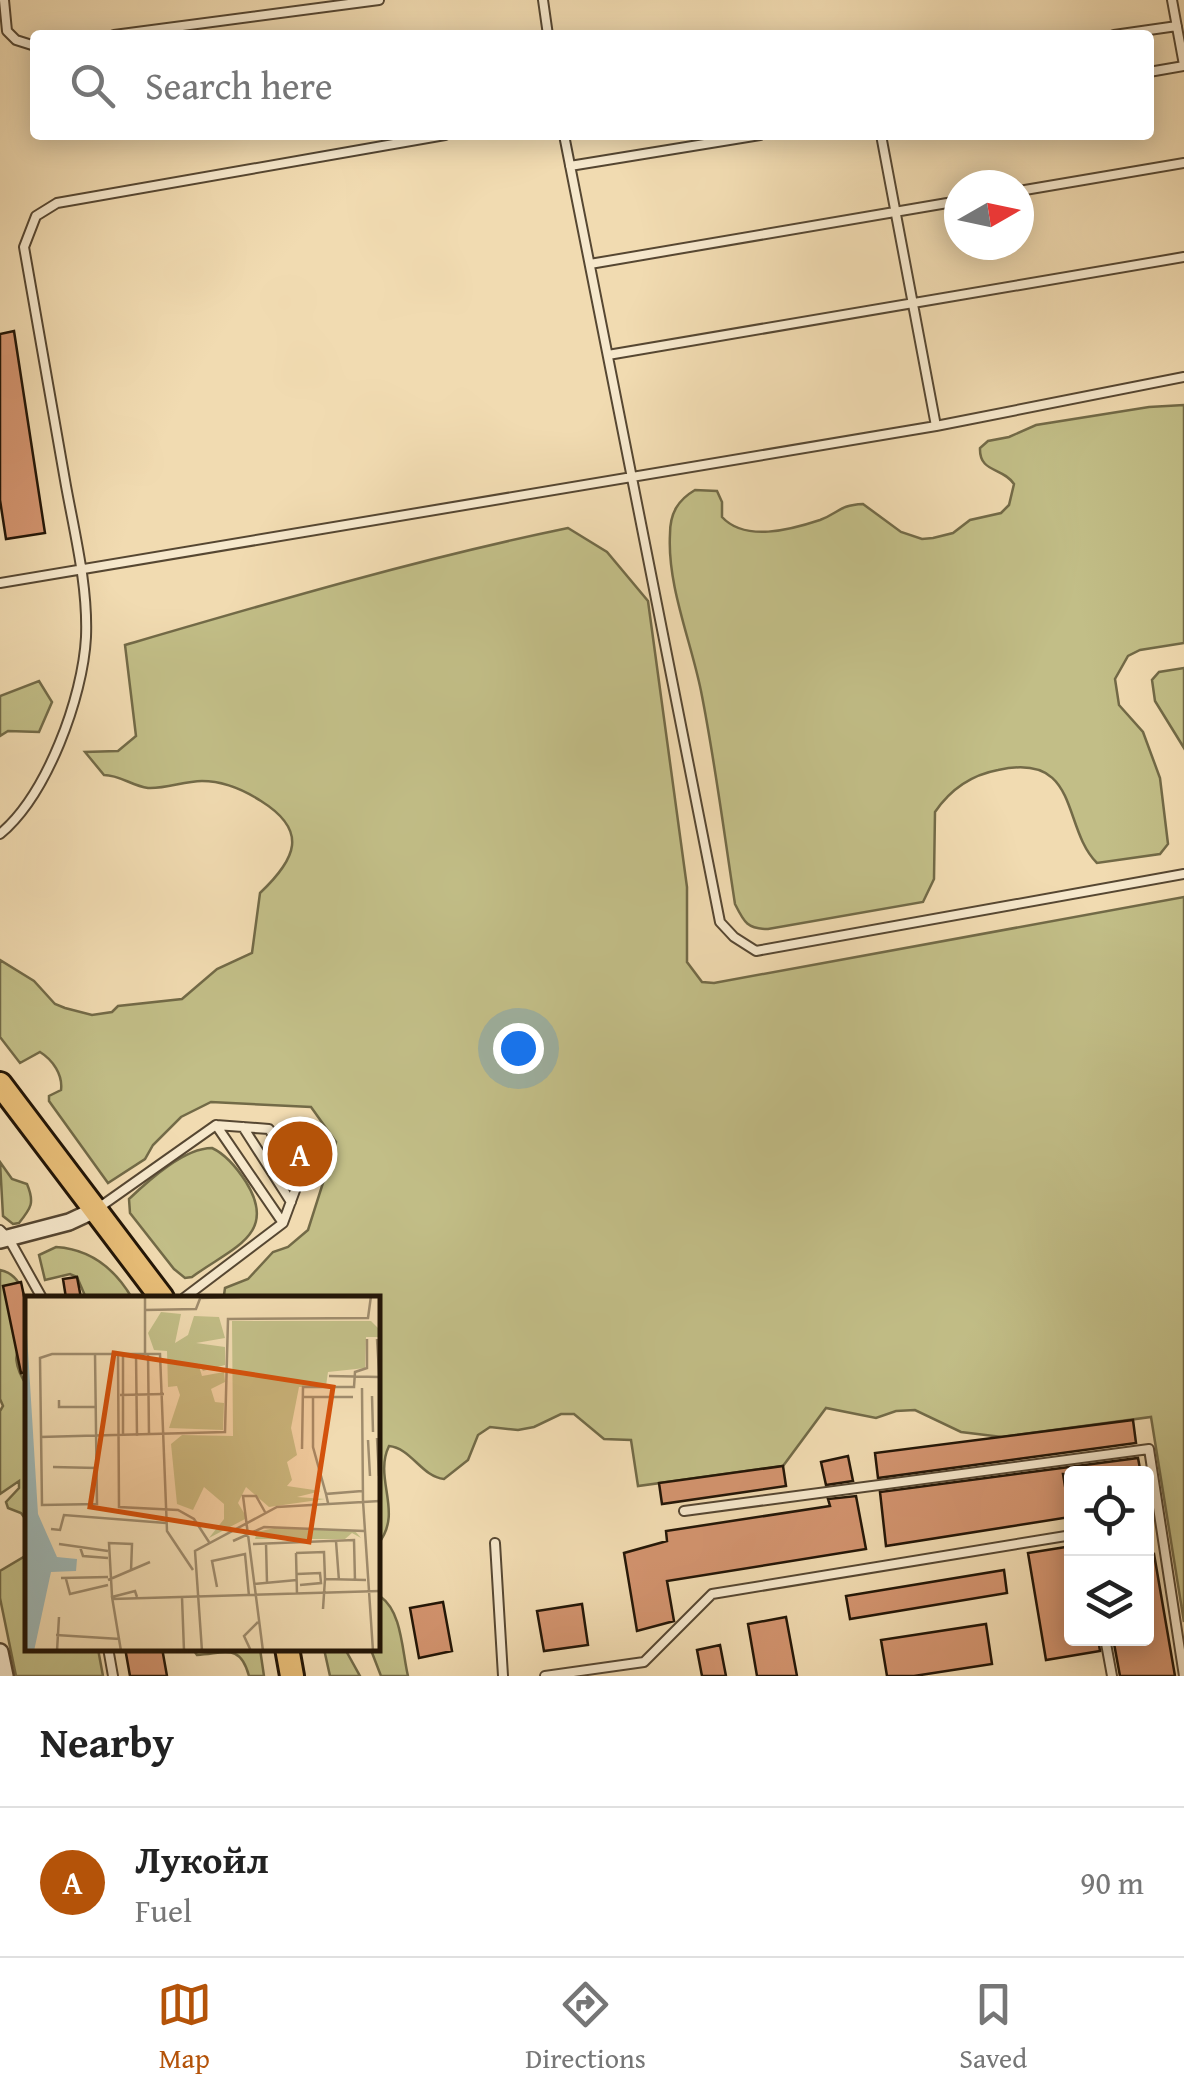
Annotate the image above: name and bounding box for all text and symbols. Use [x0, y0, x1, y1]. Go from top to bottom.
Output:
search box [30, 30, 1154, 140]
text: Search here [145, 57, 333, 113]
icon: search [65, 58, 120, 113]
north arrow [944, 170, 1034, 260]
your location [493, 1023, 544, 1074]
pin: A [268, 1116, 332, 1192]
inset map [25, 1296, 380, 1651]
map controls [1064, 1466, 1154, 1646]
button: locate [1064, 1466, 1154, 1556]
button: layers [1064, 1556, 1154, 1646]
text: Nearby [40, 1711, 174, 1772]
text: Лукойл [135, 1831, 269, 1887]
text: A [62, 1859, 83, 1906]
text: 90 m [1080, 1859, 1144, 1906]
text: Fuel [135, 1887, 192, 1934]
tab: Map [157, 1977, 212, 2078]
tab: Directions [525, 1977, 646, 2078]
tab: Saved [959, 1977, 1027, 2078]

